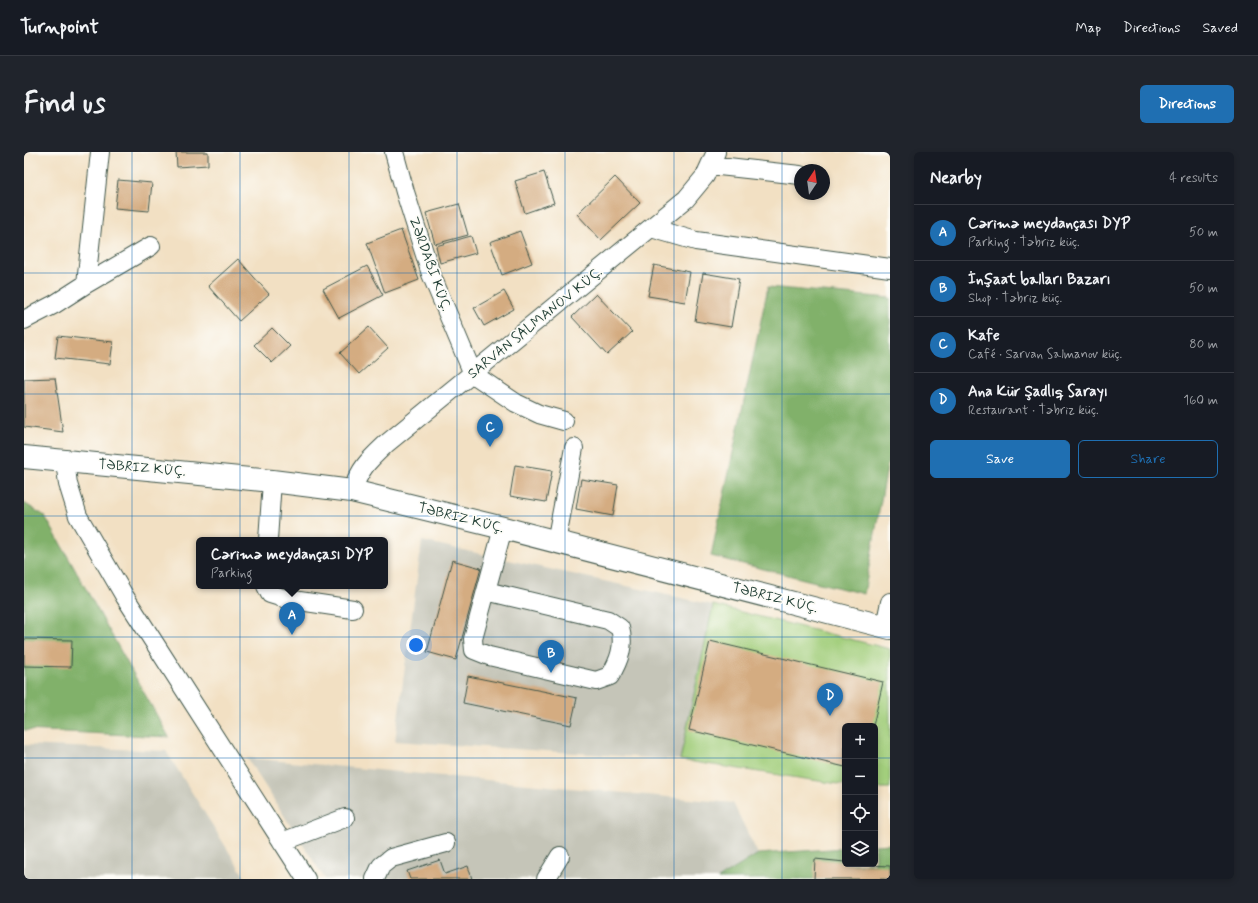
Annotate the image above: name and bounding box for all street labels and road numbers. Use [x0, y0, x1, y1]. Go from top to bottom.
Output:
street label: ZƏRDABI KÜÇ. [405, 214, 455, 314]
street label: SARVAN SALMANOV KÜÇ. [464, 263, 606, 383]
street label: TƏBRIZ KÜÇ. [98, 455, 187, 481]
street label: TƏBRIZ KÜÇ. [416, 499, 506, 537]
street label: TƏBRIZ KÜÇ. [730, 579, 820, 617]

